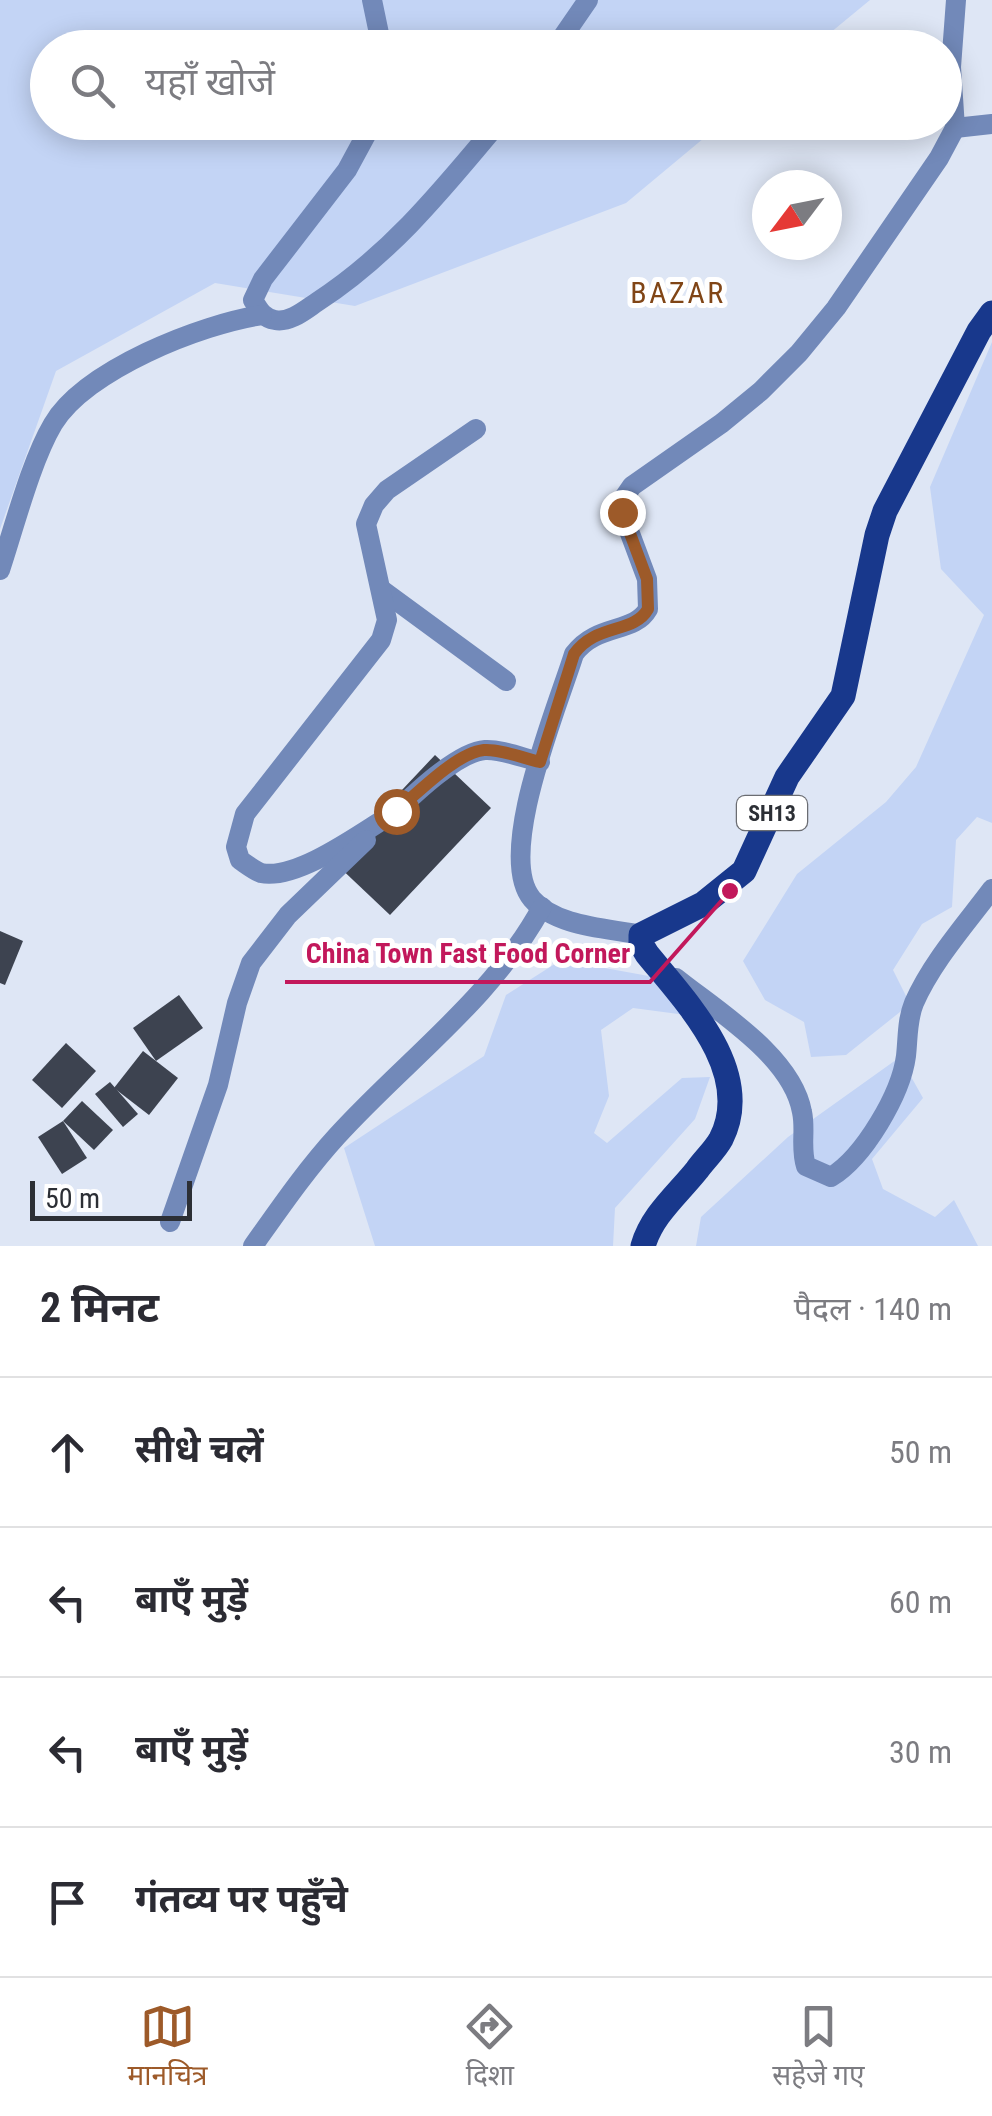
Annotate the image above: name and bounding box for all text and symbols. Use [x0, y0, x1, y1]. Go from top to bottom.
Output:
search box [30, 30, 962, 140]
icon: search [65, 58, 120, 113]
text: यहाँ खोजें [145, 60, 275, 104]
north arrow [752, 170, 842, 260]
district label: BAZAR [630, 275, 726, 310]
route end [600, 490, 646, 536]
route start [374, 789, 420, 835]
road number: SH13 [737, 796, 807, 830]
callout: China Town Fast Food Corner [285, 924, 650, 982]
text: China Town Fast Food Corner [306, 937, 630, 970]
scale bar [30, 1176, 192, 1220]
text: 50 m [45, 1182, 100, 1215]
text: 2 मिनट [40, 1283, 159, 1332]
text: पैदल · 140 m [794, 1290, 952, 1328]
icon: ahead [40, 1425, 95, 1480]
text: सीधे चलें [135, 1427, 264, 1471]
text: 50 m [889, 1433, 952, 1471]
icon: left [40, 1575, 95, 1630]
text: बाएँ मुड़ें [135, 1577, 248, 1621]
text: 60 m [889, 1583, 952, 1621]
icon: left [40, 1725, 95, 1780]
text: बाएँ मुड़ें [135, 1727, 248, 1771]
text: 30 m [889, 1733, 952, 1771]
icon: arrive [40, 1875, 95, 1930]
text: गंतव्य पर पहुँचे [135, 1877, 348, 1921]
tab: मानचित्र [127, 1999, 207, 2096]
tab: दिशा [462, 1999, 517, 2096]
tab: सहेजे गए [772, 1999, 865, 2096]

